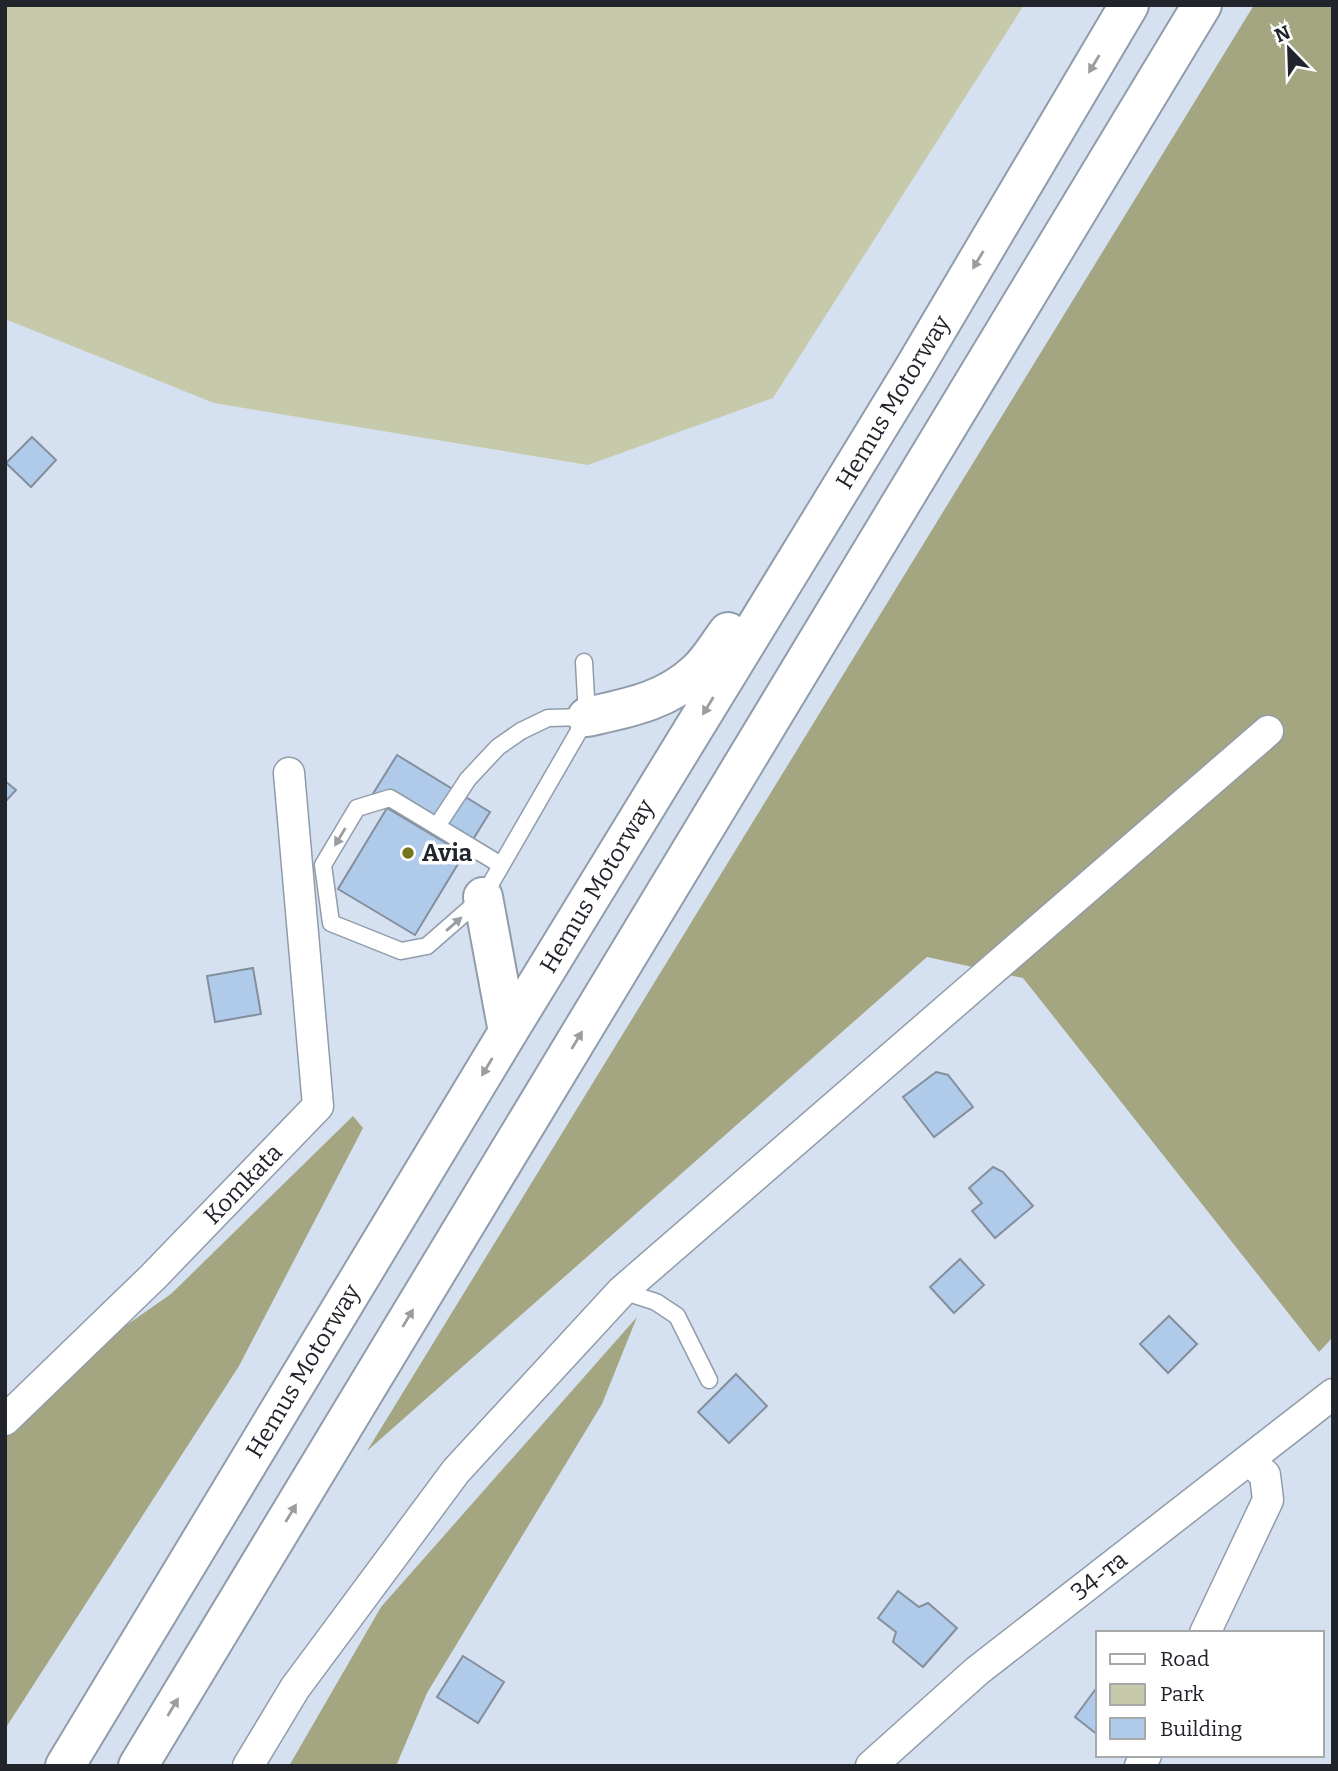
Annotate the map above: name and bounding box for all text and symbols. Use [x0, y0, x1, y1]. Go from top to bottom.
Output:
north arrow [1254, 14, 1324, 84]
text: N [1271, 20, 1294, 47]
one-way arrow [1088, 54, 1100, 73]
one-way arrow [972, 250, 984, 269]
street label: Hemus Motorway [830, 310, 956, 494]
one-way arrow [701, 696, 714, 715]
street label: Hemus Motorway [534, 794, 660, 978]
one-way arrow [333, 828, 346, 847]
place label: Avia [422, 839, 473, 867]
marker: Avia [400, 845, 416, 861]
one-way arrow [445, 917, 462, 932]
one-way arrow [571, 1030, 583, 1049]
one-way arrow [481, 1057, 493, 1076]
street label: Komkata [198, 1138, 288, 1230]
street label: Hemus Motorway [240, 1279, 366, 1463]
one-way arrow [402, 1309, 415, 1328]
one-way arrow [284, 1503, 297, 1522]
street label: 34-та [1065, 1545, 1133, 1607]
legend [1096, 1631, 1324, 1757]
text: Road [1160, 1646, 1209, 1672]
text: Park [1160, 1681, 1204, 1707]
one-way arrow [167, 1698, 179, 1717]
text: Building [1160, 1716, 1243, 1742]

